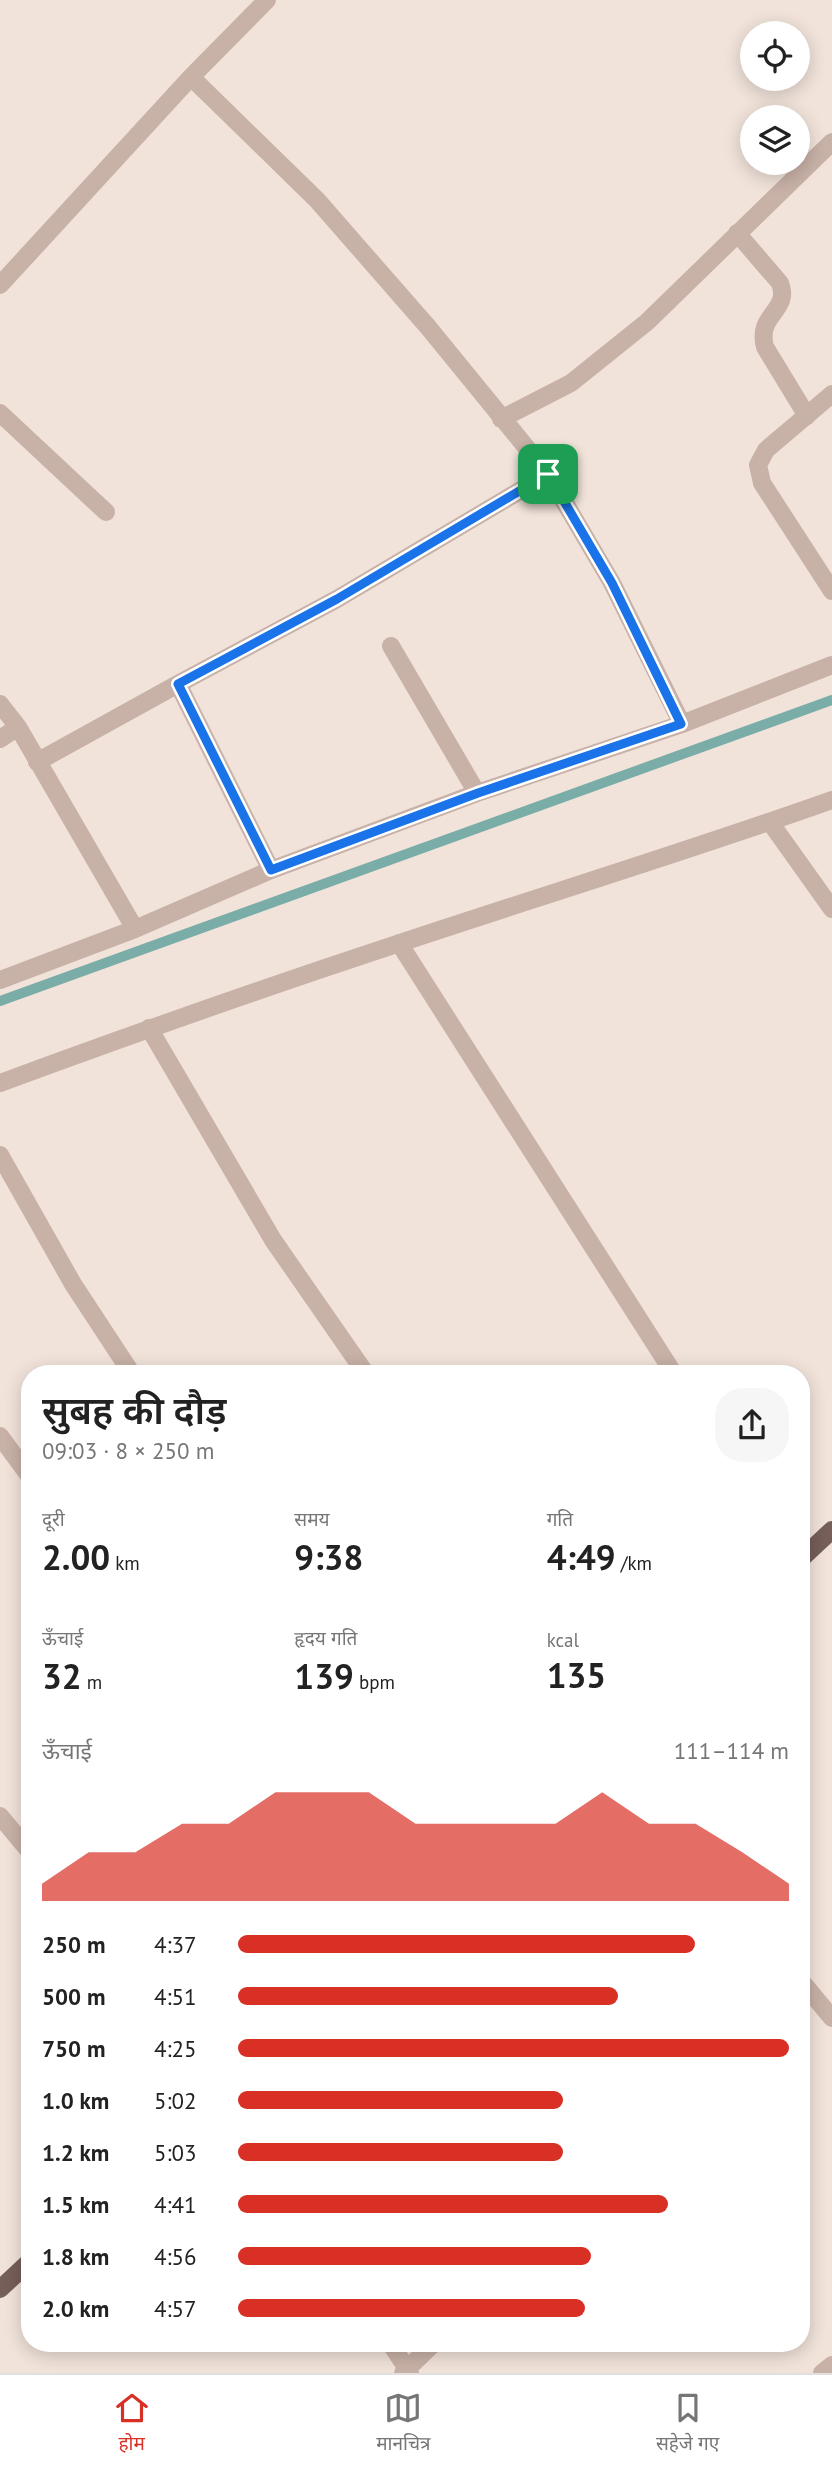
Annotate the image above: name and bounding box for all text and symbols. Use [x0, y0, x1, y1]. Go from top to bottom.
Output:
map controls [740, 21, 810, 175]
button: locate [740, 21, 810, 91]
button: layers [740, 105, 810, 175]
pin [518, 444, 578, 504]
icon: arrive [529, 455, 567, 493]
text: सुबह की दौड़ [42, 1385, 226, 1434]
button: share [715, 1388, 789, 1462]
text: 09:03 · 8 × 250 m [42, 1436, 214, 1465]
text: दूरी [42, 1507, 65, 1531]
text: समय [294, 1507, 330, 1531]
text: गति [547, 1507, 573, 1531]
text: 2.00 [42, 1534, 110, 1580]
text: 9:38 [294, 1534, 363, 1580]
text: 4:49 [547, 1534, 616, 1580]
text: km [110, 1551, 140, 1575]
text: /km [616, 1551, 652, 1575]
text: ऊँचाई [42, 1626, 83, 1650]
text: हृदय गति [294, 1626, 357, 1650]
text: kcal [547, 1628, 579, 1652]
text: 135 [547, 1652, 606, 1698]
text: 32 [42, 1653, 82, 1699]
text: 139 [294, 1653, 354, 1699]
text: m [82, 1670, 102, 1694]
text: bpm [354, 1670, 395, 1694]
text: ऊँचाई [42, 1736, 92, 1765]
text: 111–114 m [674, 1736, 789, 1765]
text: 250 m [42, 1930, 105, 1959]
text: 4:37 [154, 1930, 197, 1959]
text: 500 m [42, 1982, 105, 2011]
text: 4:51 [154, 1982, 197, 2011]
text: 750 m [42, 2034, 105, 2063]
text: 4:25 [154, 2034, 197, 2063]
text: 1.0 km [42, 2086, 109, 2115]
text: 5:02 [154, 2086, 197, 2115]
text: 1.2 km [42, 2138, 109, 2167]
text: 5:03 [154, 2138, 197, 2167]
text: 1.5 km [42, 2190, 109, 2219]
text: 4:41 [154, 2190, 197, 2219]
text: 1.8 km [42, 2242, 109, 2271]
text: 4:56 [154, 2242, 197, 2271]
text: 2.0 km [42, 2294, 109, 2323]
text: 4:57 [154, 2294, 197, 2323]
tab: होम [113, 2389, 151, 2458]
tab: मानचित्र [376, 2389, 430, 2458]
tab: सहेजे गए [656, 2389, 719, 2458]

